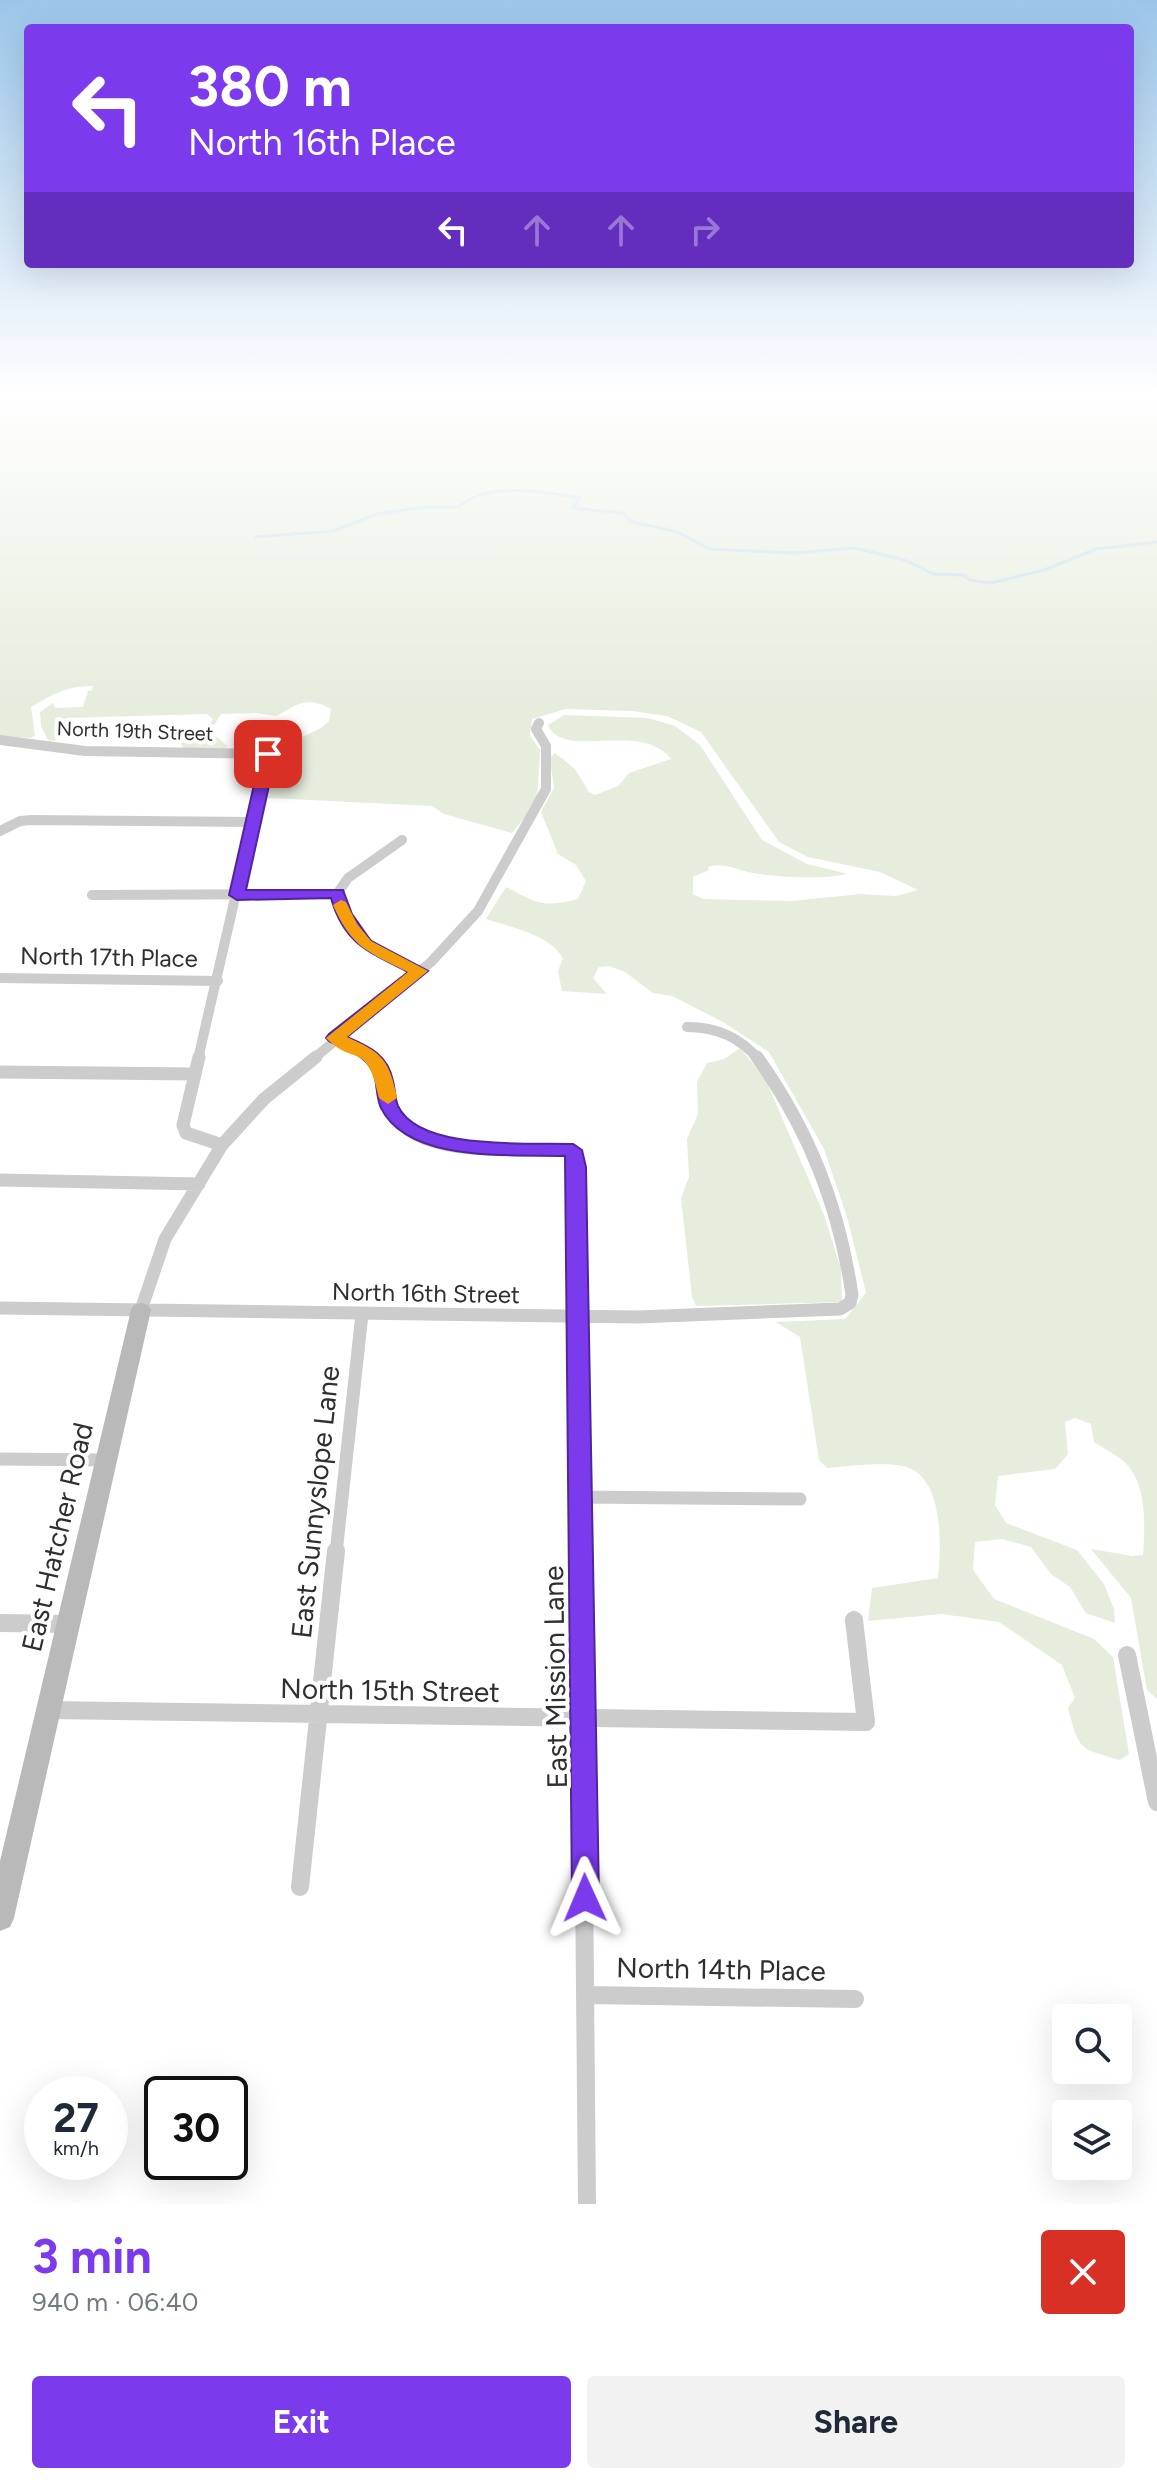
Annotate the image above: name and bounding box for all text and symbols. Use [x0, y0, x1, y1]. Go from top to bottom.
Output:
text: 380 m [188, 53, 352, 120]
icon: left [56, 56, 160, 160]
text: North 16th Place [188, 121, 456, 164]
icon: left [431, 208, 475, 252]
icon: ahead [515, 208, 559, 252]
icon: ahead [599, 208, 643, 252]
icon: right [683, 208, 727, 252]
street label: North 19th Street [56, 716, 214, 746]
pin [234, 720, 302, 788]
icon: arrive [246, 732, 290, 776]
street label: North 17th Place [20, 941, 198, 973]
street label: North 16th Street [332, 1277, 520, 1309]
street label: East Sunnyslope Lane [284, 1364, 346, 1640]
street label: East Hatcher Road [14, 1419, 100, 1655]
street label: East Mission Lane [536, 1565, 574, 1789]
street label: North 15th Street [280, 1671, 500, 1709]
position arrow [543, 1856, 627, 1940]
street label: North 14th Place [616, 1950, 826, 1988]
map controls [1052, 2004, 1132, 2180]
button: search [1052, 2004, 1132, 2084]
speed limit sign: 30 [144, 2076, 248, 2180]
text: 27 [53, 2094, 99, 2142]
button: layers [1052, 2100, 1132, 2180]
text: km/h [53, 2136, 99, 2160]
text: 3 min [32, 2227, 152, 2285]
button: close [1041, 2230, 1125, 2314]
text: 940 m · 06:40 [32, 2286, 198, 2318]
button: Exit [32, 2376, 571, 2468]
button: Share [587, 2376, 1125, 2468]

